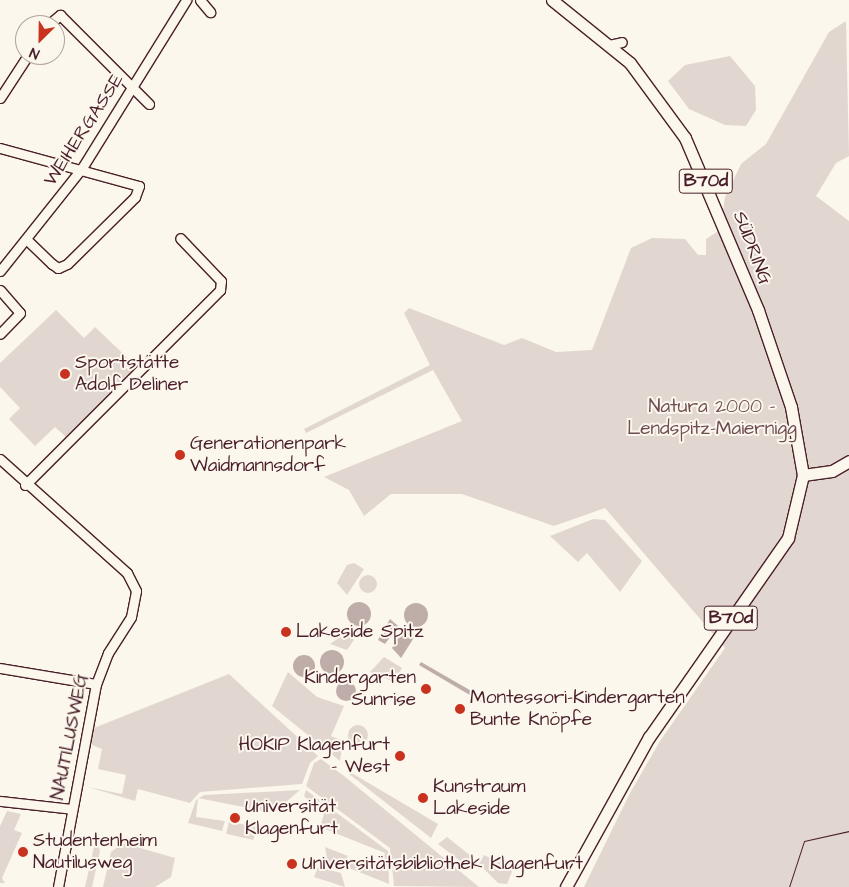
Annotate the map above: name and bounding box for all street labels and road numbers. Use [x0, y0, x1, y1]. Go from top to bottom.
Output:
street label: WEIHERGASSE [39, 70, 129, 190]
road number: B70d [678, 166, 734, 197]
street label: SÜDRING [728, 208, 776, 288]
road number: B70d [704, 602, 758, 634]
street label: NAUTILUSWEG [47, 672, 93, 802]

